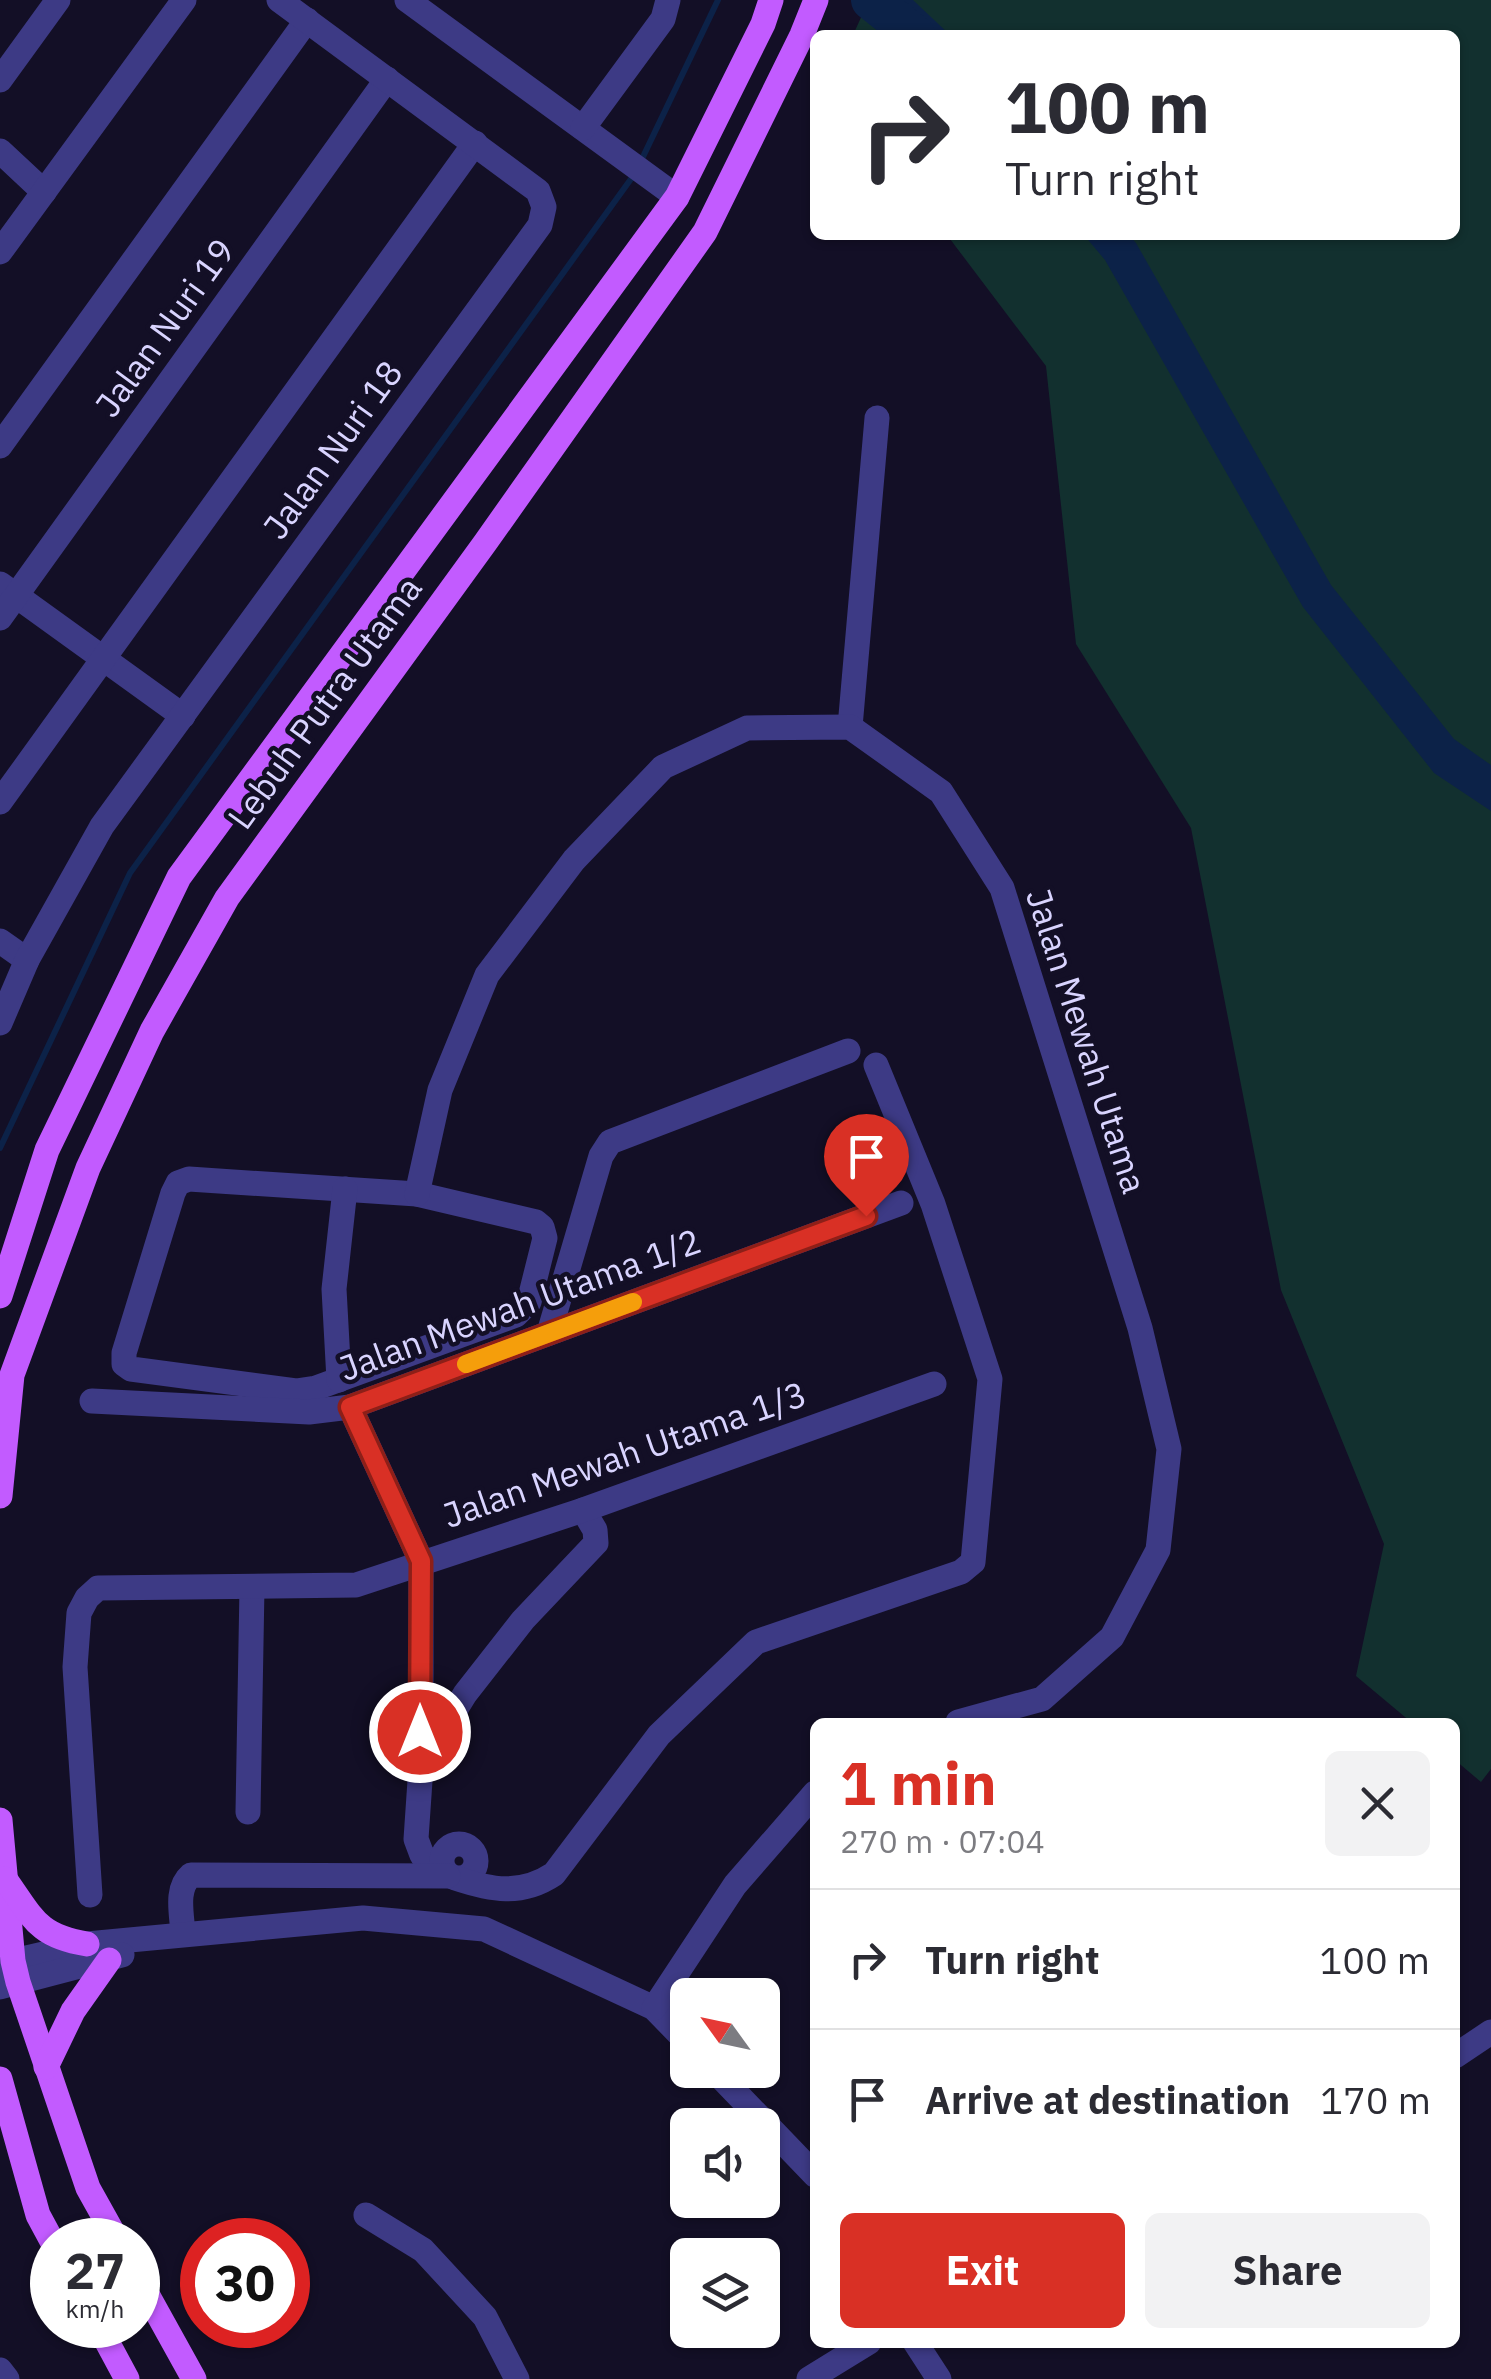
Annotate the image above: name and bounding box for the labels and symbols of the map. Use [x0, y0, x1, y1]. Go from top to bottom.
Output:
street label: Jalan Nuri 19 [84, 229, 244, 426]
street label: Jalan Nuri 18 [252, 351, 412, 548]
street label: Lebuh Putra Utama [217, 567, 431, 838]
street label: Jalan Mewah Utama [1016, 883, 1158, 1199]
pin [824, 1114, 909, 1217]
street label: Jalan Mewah Utama 1/2 [333, 1217, 707, 1391]
street label: Jalan Mewah Utama 1/3 [437, 1370, 812, 1538]
position arrow [368, 1680, 472, 1784]
north arrow [670, 1978, 780, 2088]
speed limit sign: 30 [180, 2218, 310, 2348]

